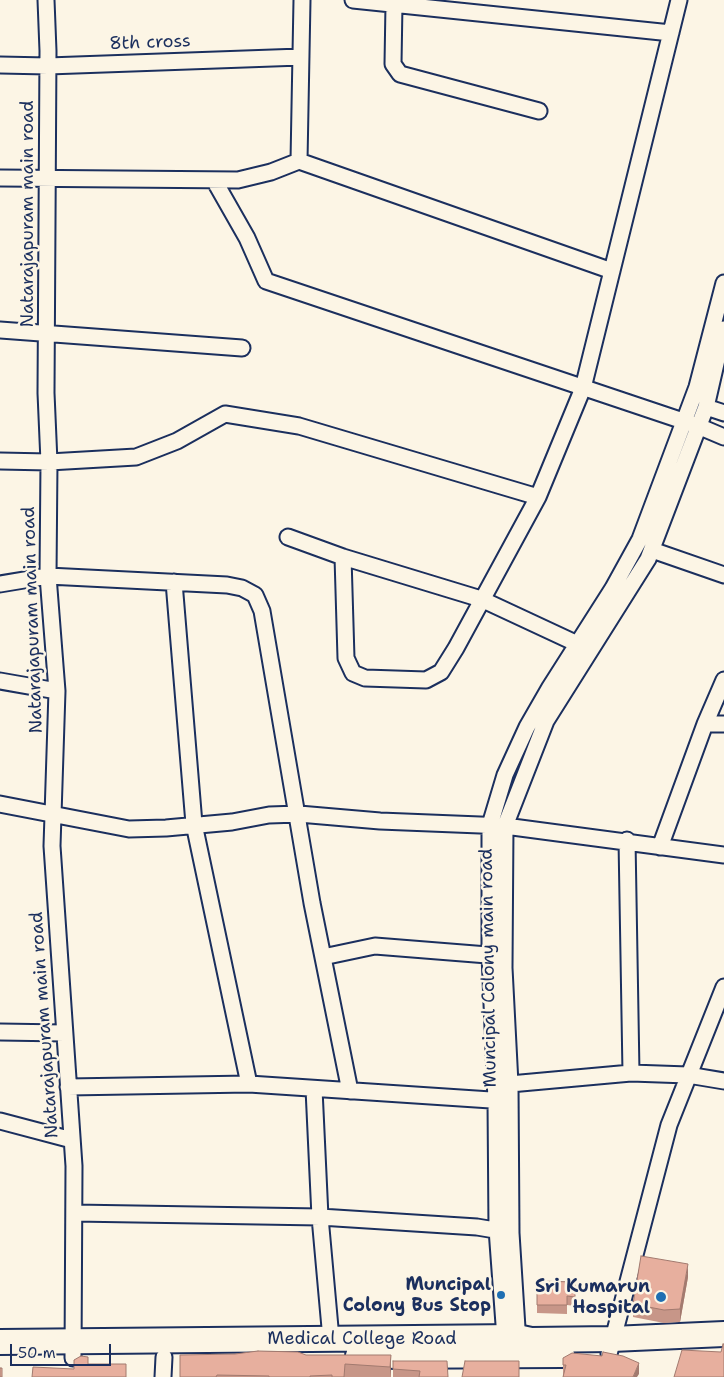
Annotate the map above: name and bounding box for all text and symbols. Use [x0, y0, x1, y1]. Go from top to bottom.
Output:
street label: 8th cross [109, 31, 191, 55]
street label: Natarajapuram main road [17, 100, 39, 328]
street label: Natarajapuram main road [18, 506, 48, 734]
street label: Muncipal Colony main road [476, 848, 502, 1088]
street label: Natarajapuram main road [26, 911, 64, 1139]
place label: Muncipal Colony Bus Stop [343, 1274, 491, 1316]
place label: Sri Kumarun Hospital [535, 1276, 650, 1318]
marker: Muncipal Colony Bus Stop [495, 1289, 507, 1301]
marker: Sri Kumarun Hospital [654, 1290, 668, 1304]
street label: Medical College Road [267, 1328, 457, 1350]
scale bar [12, 1334, 114, 1366]
text: 50 m [18, 1343, 56, 1363]

